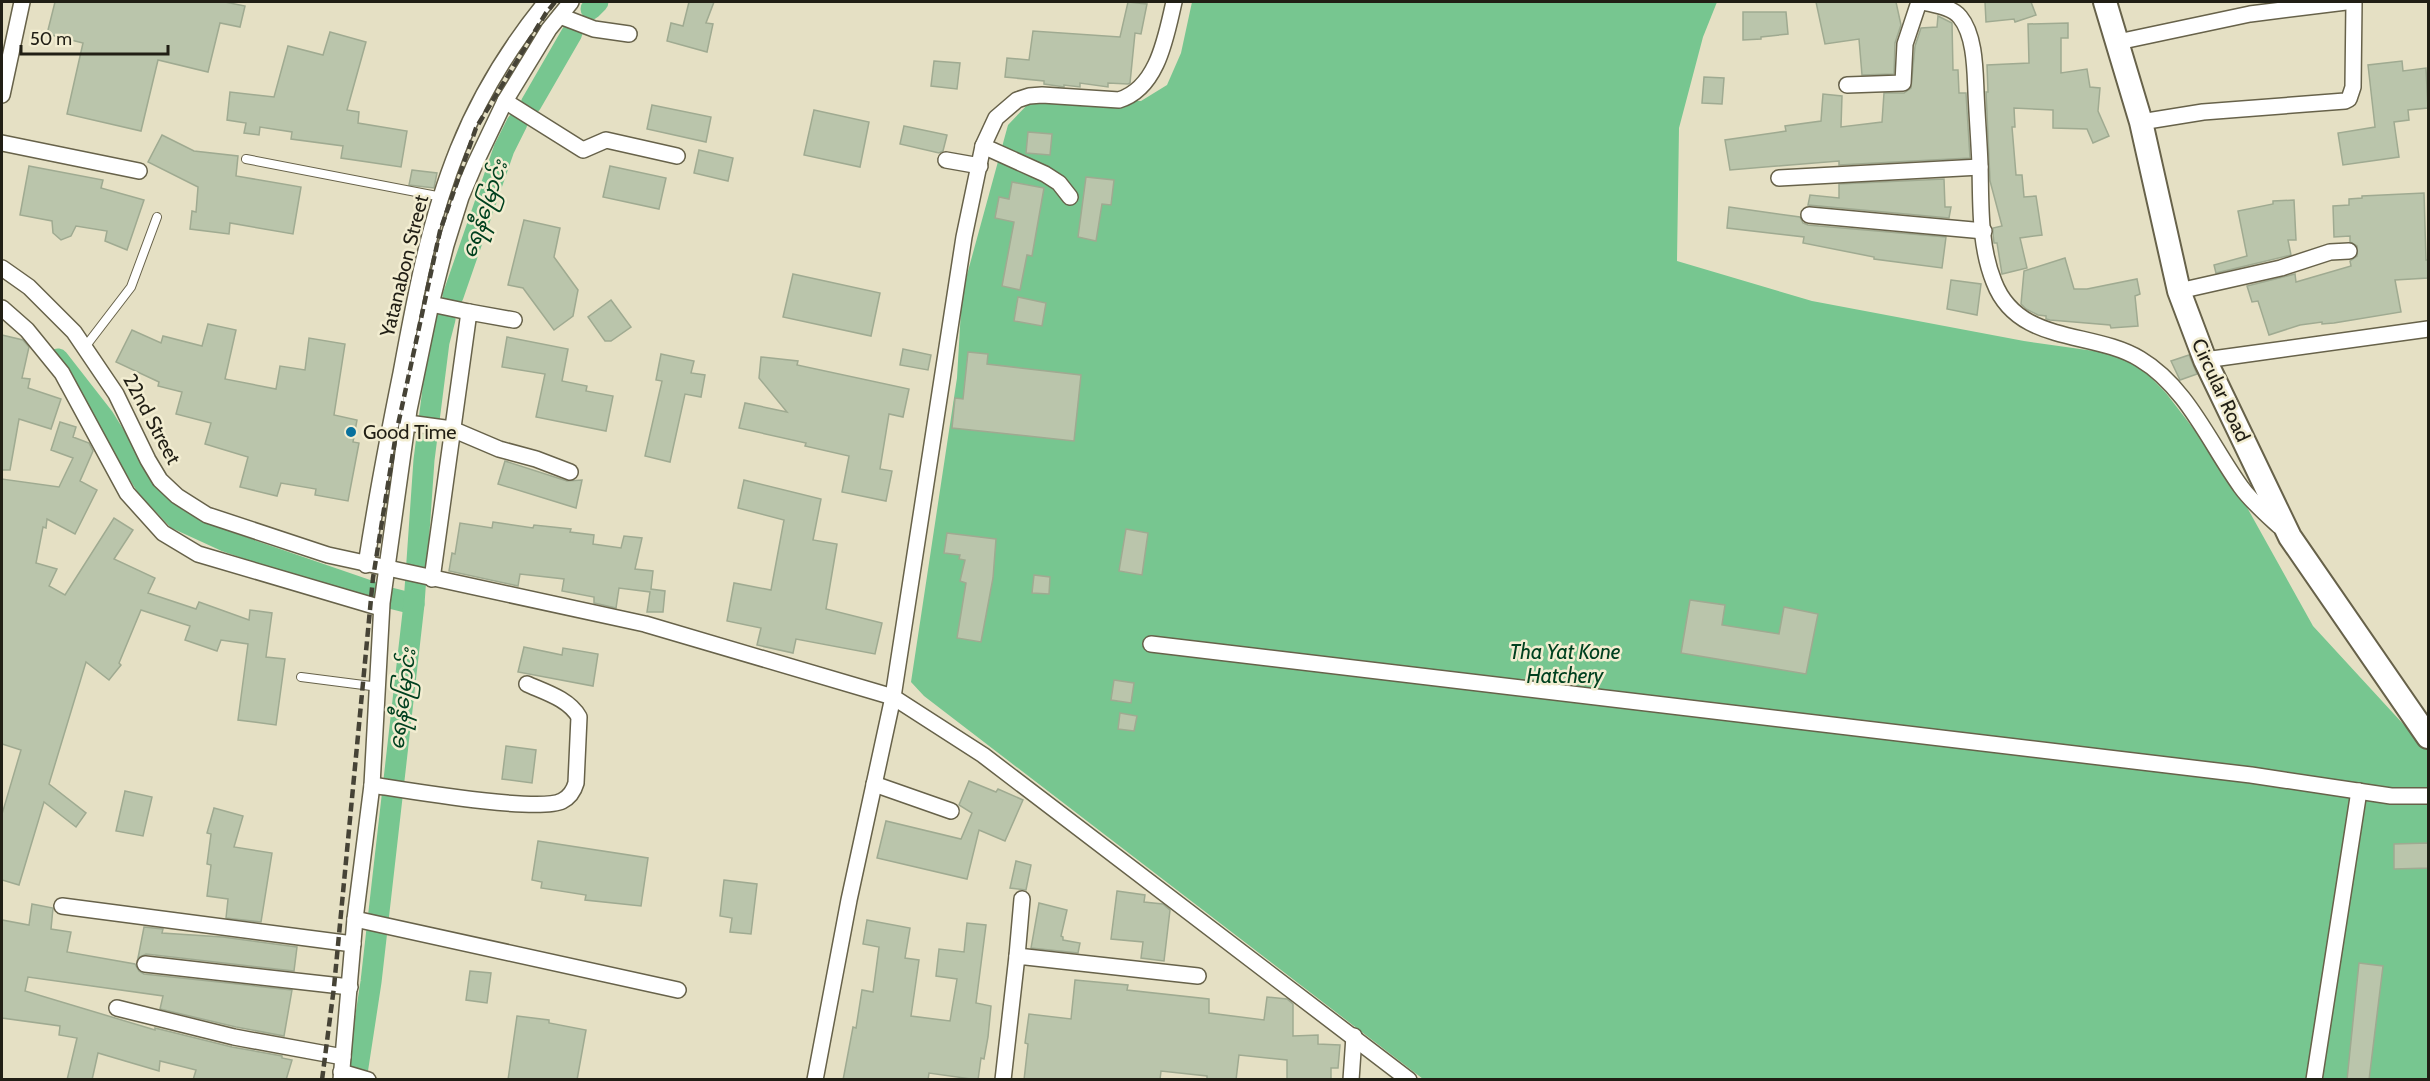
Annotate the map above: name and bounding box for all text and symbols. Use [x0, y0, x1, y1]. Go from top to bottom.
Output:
scale bar [21, 18, 168, 56]
text: 50 m [30, 28, 72, 50]
water label: ရေနီမြောင်း [454, 154, 518, 263]
street label: Yatanabon Street [374, 192, 433, 341]
street label: Circular Road [2187, 334, 2255, 446]
street label: 22nd Street [118, 370, 186, 469]
place label: Good Time [363, 420, 456, 444]
marker: Good Time [344, 425, 358, 439]
water label: Tha Yat Kone Hatchery [1509, 639, 1621, 688]
water label: ရေနီမြောင်း [381, 645, 426, 752]

